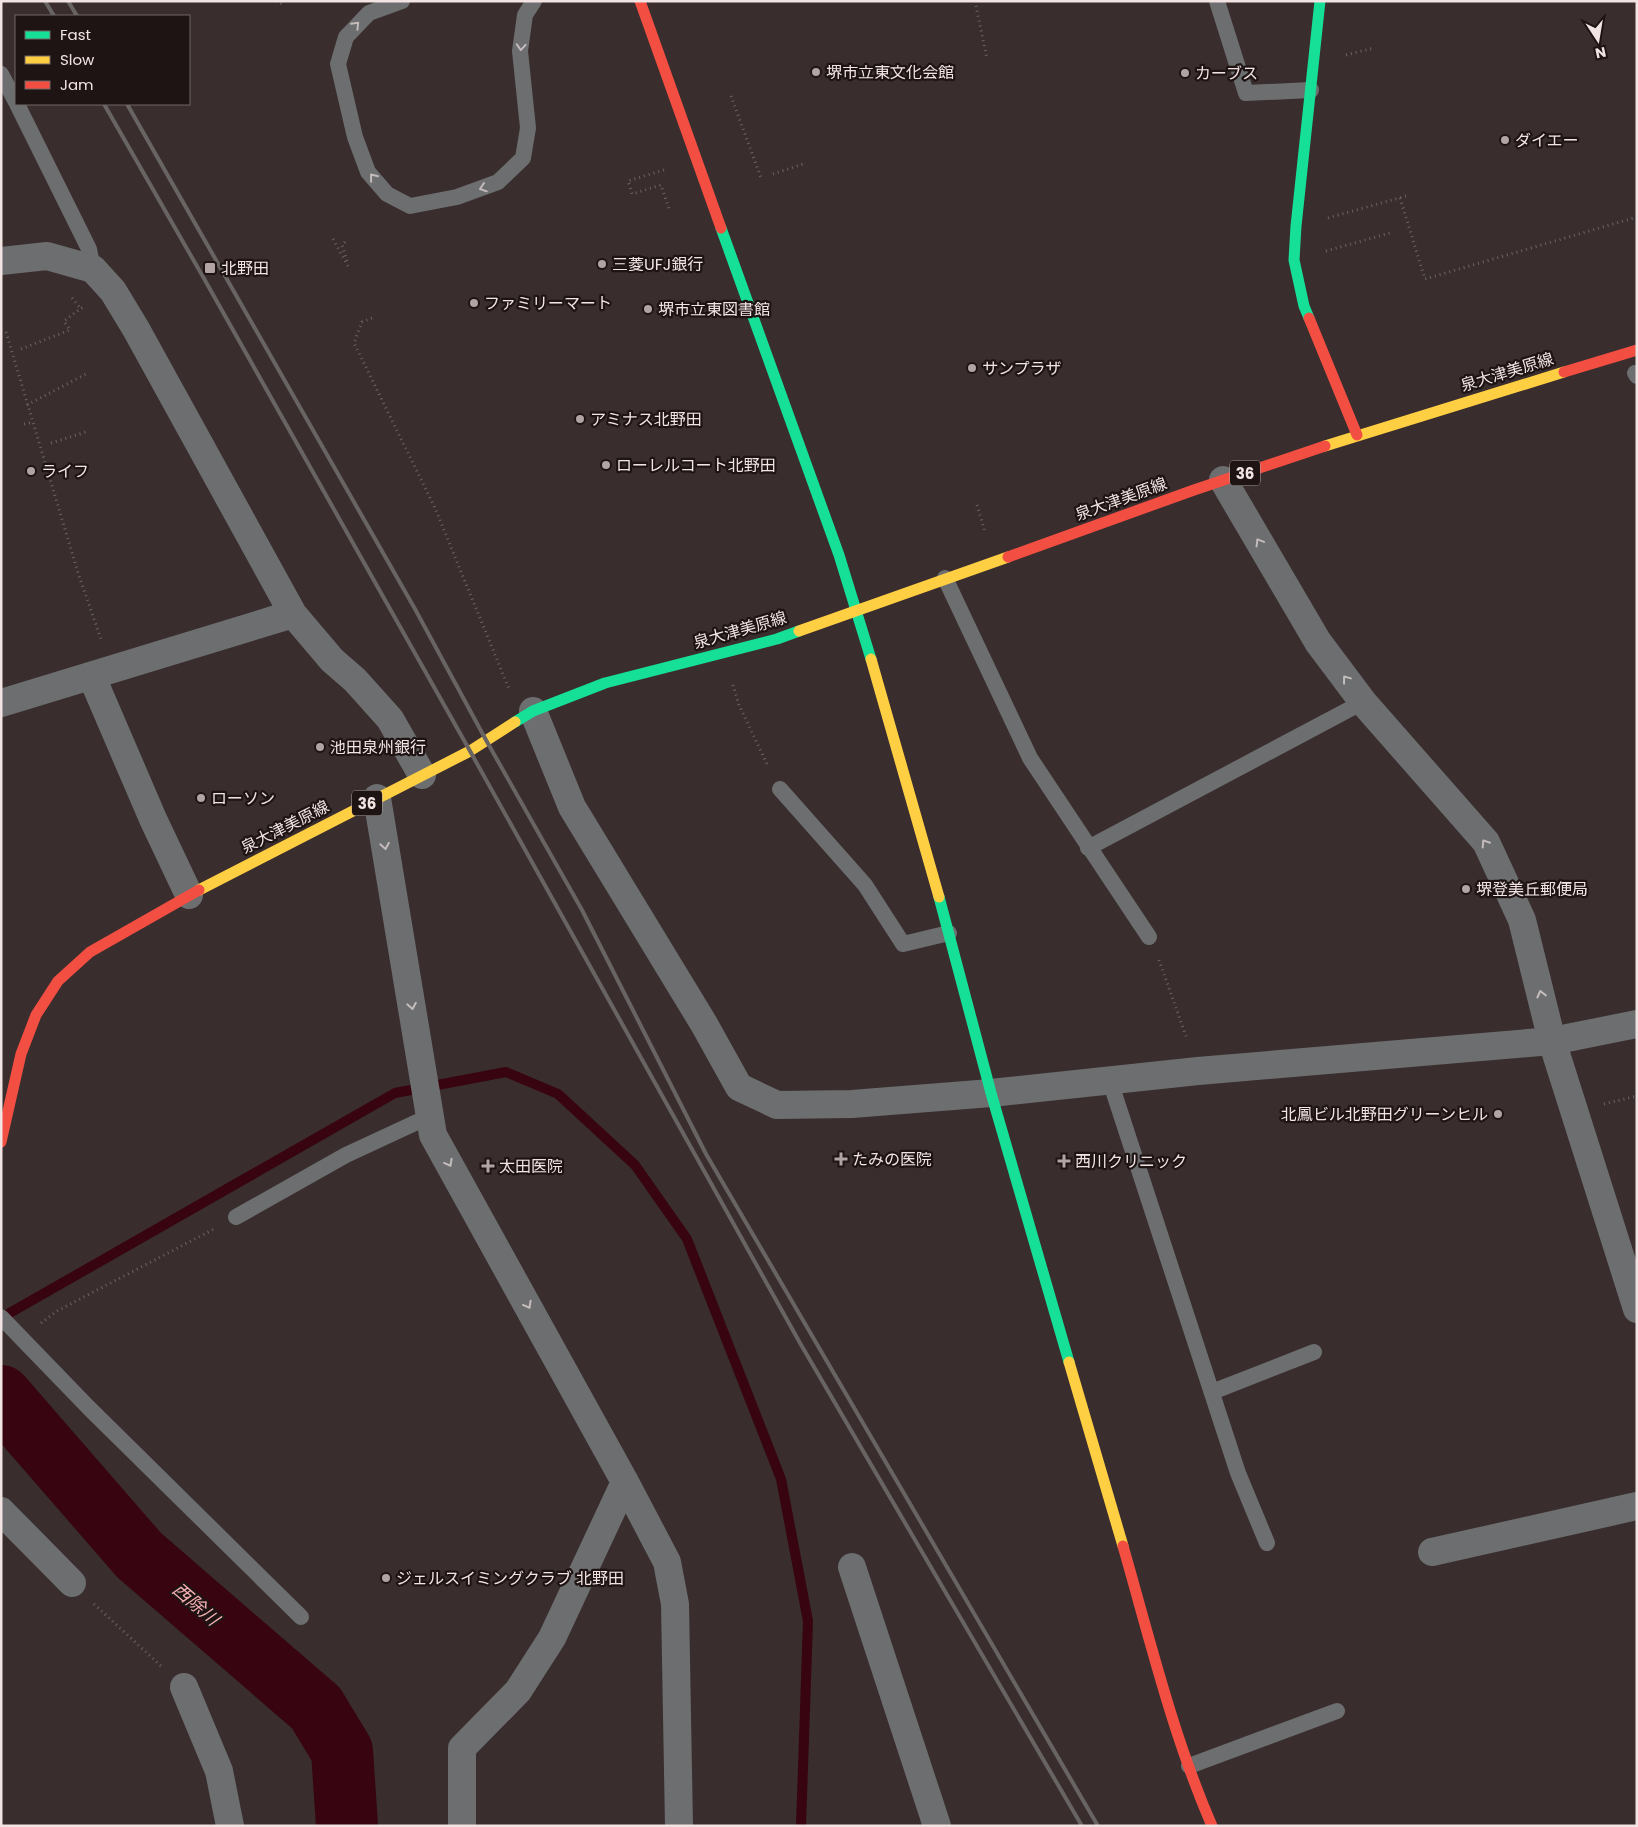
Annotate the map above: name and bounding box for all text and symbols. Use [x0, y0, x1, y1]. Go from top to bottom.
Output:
legend [15, 15, 190, 105]
north arrow [1573, 15, 1623, 65]
one-way arrow [350, 22, 359, 31]
text: Fast [60, 24, 91, 45]
text: N [1593, 42, 1608, 64]
one-way arrow [516, 43, 527, 51]
text: Slow [60, 49, 95, 70]
place label: 堺市立東文化会館 [826, 61, 954, 84]
place label: カーブス [1195, 62, 1258, 85]
marker: 堺市立東文化会館 [810, 66, 822, 78]
marker: カーブス [1179, 67, 1191, 79]
text: Jam [60, 74, 94, 95]
place label: ダイエー [1515, 129, 1579, 152]
marker: ダイエー [1499, 134, 1511, 146]
one-way arrow [369, 173, 378, 182]
one-way arrow [479, 182, 488, 192]
place label: 三菱UFJ銀行 [612, 253, 703, 276]
place label: 北野田 [221, 257, 269, 280]
marker: 三菱UFJ銀行 [596, 258, 608, 270]
marker: 北野田 [203, 261, 217, 275]
place label: ファミリーマート [484, 292, 612, 315]
marker: ファミリーマート [468, 297, 480, 309]
place label: 堺市立東図書館 [658, 298, 770, 321]
marker: 堺市立東図書館 [642, 303, 654, 315]
street label: 泉大津美原線 [1458, 347, 1556, 397]
place label: サンプラザ [982, 357, 1062, 380]
marker: サンプラザ [966, 362, 978, 374]
place label: アミナス北野田 [590, 408, 702, 431]
marker: アミナス北野田 [574, 413, 586, 425]
place label: ローレルコート北野田 [616, 454, 776, 477]
marker: ローレルコート北野田 [600, 459, 612, 471]
place label: ライフ [41, 460, 89, 483]
road number: 36 [1230, 460, 1260, 486]
marker: ライフ [25, 465, 37, 477]
street label: 泉大津美原線 [1072, 472, 1170, 526]
one-way arrow [1255, 538, 1265, 547]
street label: 泉大津美原線 [691, 606, 789, 654]
one-way arrow [1343, 676, 1351, 685]
place label: 池田泉州銀行 [330, 736, 426, 759]
marker: 池田泉州銀行 [314, 741, 326, 753]
place label: ローソン [211, 787, 275, 810]
road number: 36 [352, 790, 382, 816]
marker: ローソン [195, 792, 207, 804]
street label: 泉大津美原線 [237, 795, 333, 859]
one-way arrow [1481, 839, 1491, 848]
one-way arrow [379, 842, 389, 851]
place label: 堺登美丘郵便局 [1476, 878, 1588, 901]
marker: 堺登美丘郵便局 [1460, 883, 1472, 895]
one-way arrow [1536, 990, 1547, 999]
one-way arrow [406, 1002, 416, 1011]
place label: 北鳳ビル北野田グリーンヒル [1281, 1103, 1488, 1126]
marker: 北鳳ビル北野田グリーンヒル [1492, 1108, 1504, 1120]
place label: たみの医院 [852, 1148, 932, 1171]
place label: 西川クリニック [1075, 1150, 1187, 1173]
marker: たみの医院 [834, 1152, 848, 1166]
marker: 西川クリニック [1057, 1154, 1071, 1168]
place label: 太田医院 [499, 1155, 563, 1178]
one-way arrow [443, 1158, 453, 1167]
marker: 太田医院 [481, 1159, 495, 1173]
one-way arrow [521, 1300, 531, 1309]
place label: ジェルスイミングクラブ 北野田 [396, 1567, 624, 1590]
marker: ジェルスイミングクラブ 北野田 [380, 1572, 392, 1584]
water label: 西除川 [167, 1577, 226, 1632]

